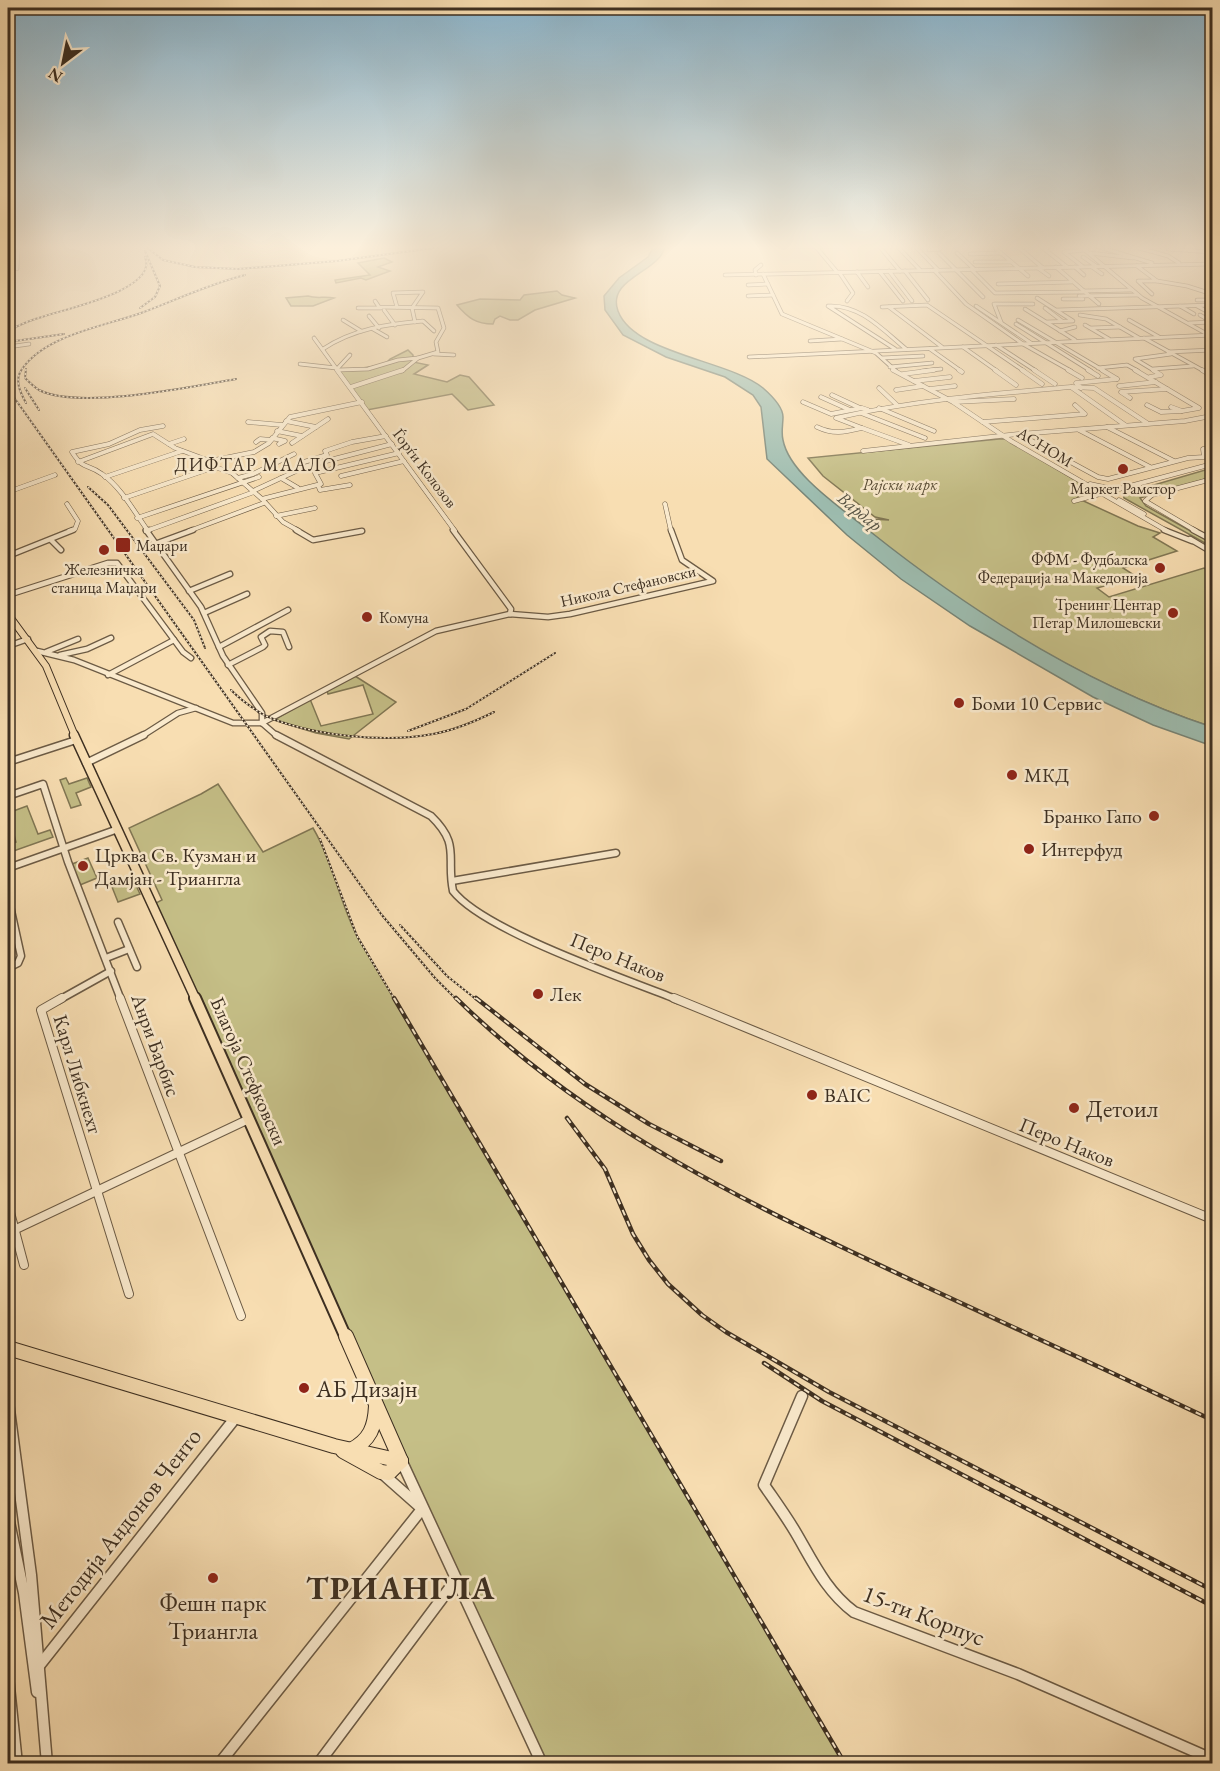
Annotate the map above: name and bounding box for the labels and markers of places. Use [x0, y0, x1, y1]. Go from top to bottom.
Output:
marker: Маркет Рамстор [1116, 462, 1130, 476]
place label: Маркет Рамстор [1070, 478, 1176, 499]
place label: Маџари [136, 535, 188, 556]
marker: Маџари [114, 536, 132, 554]
marker: Железничка станица Маџари [97, 543, 111, 557]
place label: ФФМ - Фудбалска Федерација на Македонија [978, 549, 1149, 588]
place label: Железничка станица Маџари [51, 559, 157, 598]
marker: ФФМ - Фудбалска Федерација на Македонија [1153, 561, 1167, 575]
place label: Тренинг Центар Петар Милошевски [1032, 594, 1162, 633]
marker: Тренинг Центар Петар Милошевски [1166, 606, 1180, 620]
place label: Комуна [379, 607, 429, 628]
marker: Комуна [360, 610, 374, 624]
place label: Боми 10 Сервис [971, 690, 1102, 716]
marker: Боми 10 Сервис [952, 696, 966, 710]
place label: МКД [1024, 762, 1069, 788]
marker: МКД [1005, 768, 1019, 782]
place label: Бранко Гапо [1043, 803, 1142, 829]
marker: Бранко Гапо [1147, 809, 1161, 823]
place label: Интерфуд [1041, 836, 1122, 862]
place label: Црква Св. Кузман и Дамјан - Триангла [95, 842, 257, 891]
marker: Интерфуд [1022, 842, 1036, 856]
marker: Црква Св. Кузман и Дамјан - Триангла [76, 859, 90, 873]
place label: Лек [550, 981, 582, 1007]
marker: Лек [531, 987, 545, 1001]
place label: BAIC [824, 1082, 871, 1108]
marker: BAIC [805, 1088, 819, 1102]
place label: Детоил [1086, 1093, 1158, 1124]
marker: Детоил [1067, 1101, 1081, 1115]
place label: АБ Дизајн [315, 1373, 418, 1404]
marker: АБ Дизајн [297, 1381, 311, 1395]
marker: Фешн парк Триангла [206, 1571, 220, 1585]
place label: Фешн парк Триангла [159, 1587, 267, 1646]

